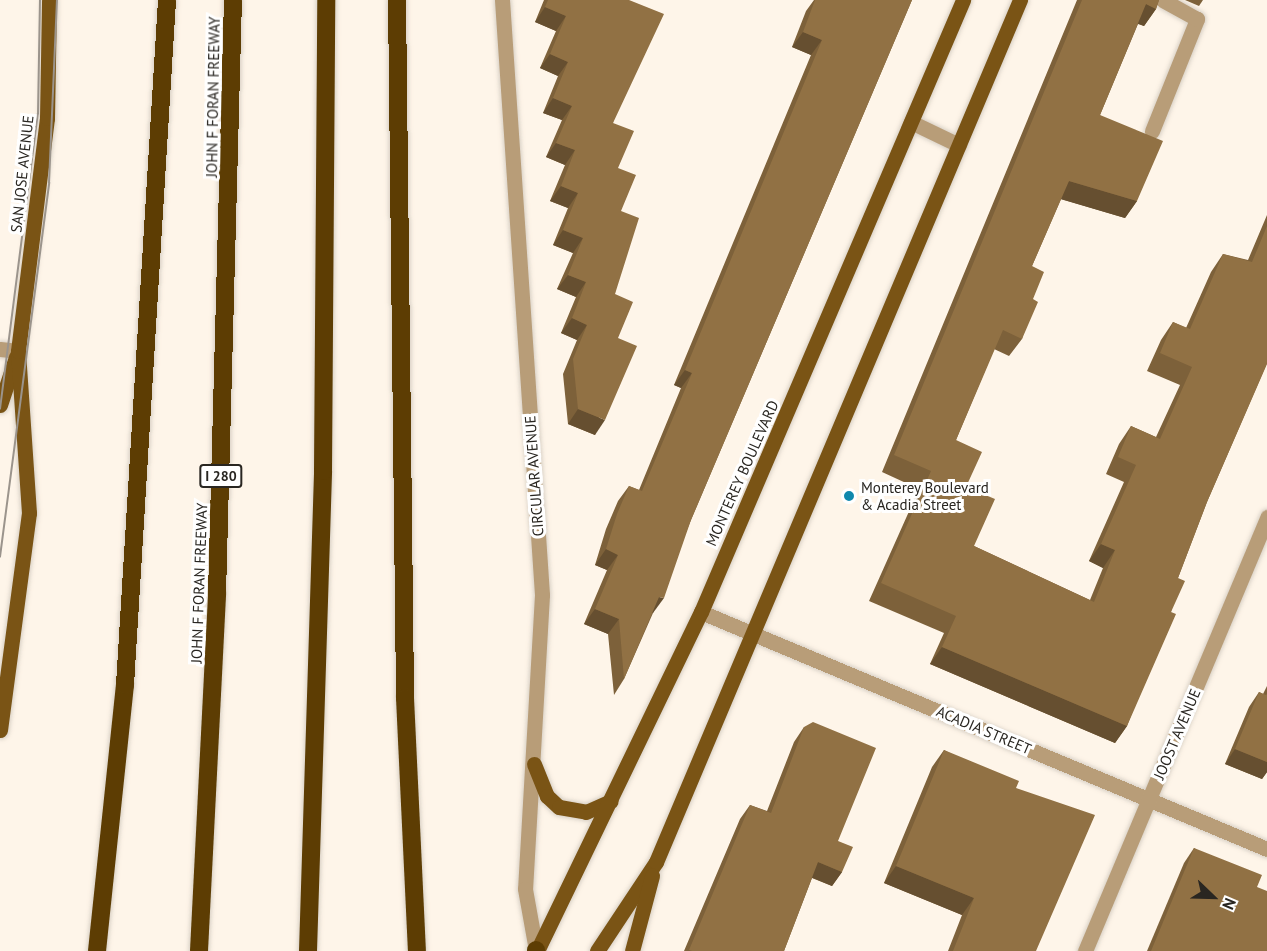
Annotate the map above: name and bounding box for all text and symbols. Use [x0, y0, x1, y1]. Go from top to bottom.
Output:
street label: JOHN F FORAN FREEWAY [203, 16, 223, 178]
street label: SAN JOSE AVENUE [7, 114, 37, 234]
street label: MONTEREY BOULEVARD [702, 397, 782, 549]
street label: CIRCULAR AVENUE [521, 415, 547, 537]
road number: I 280 [198, 465, 244, 487]
place label: Monterey Boulevard & Acadia Street [861, 478, 989, 513]
marker: Monterey Boulevard & Acadia Street [842, 489, 856, 503]
street label: JOHN F FORAN FREEWAY [187, 502, 211, 664]
street label: JOOST AVENUE [1150, 685, 1204, 783]
street label: ACADIA STREET [934, 702, 1034, 758]
north arrow [1183, 867, 1243, 927]
text: N [1218, 895, 1241, 913]

